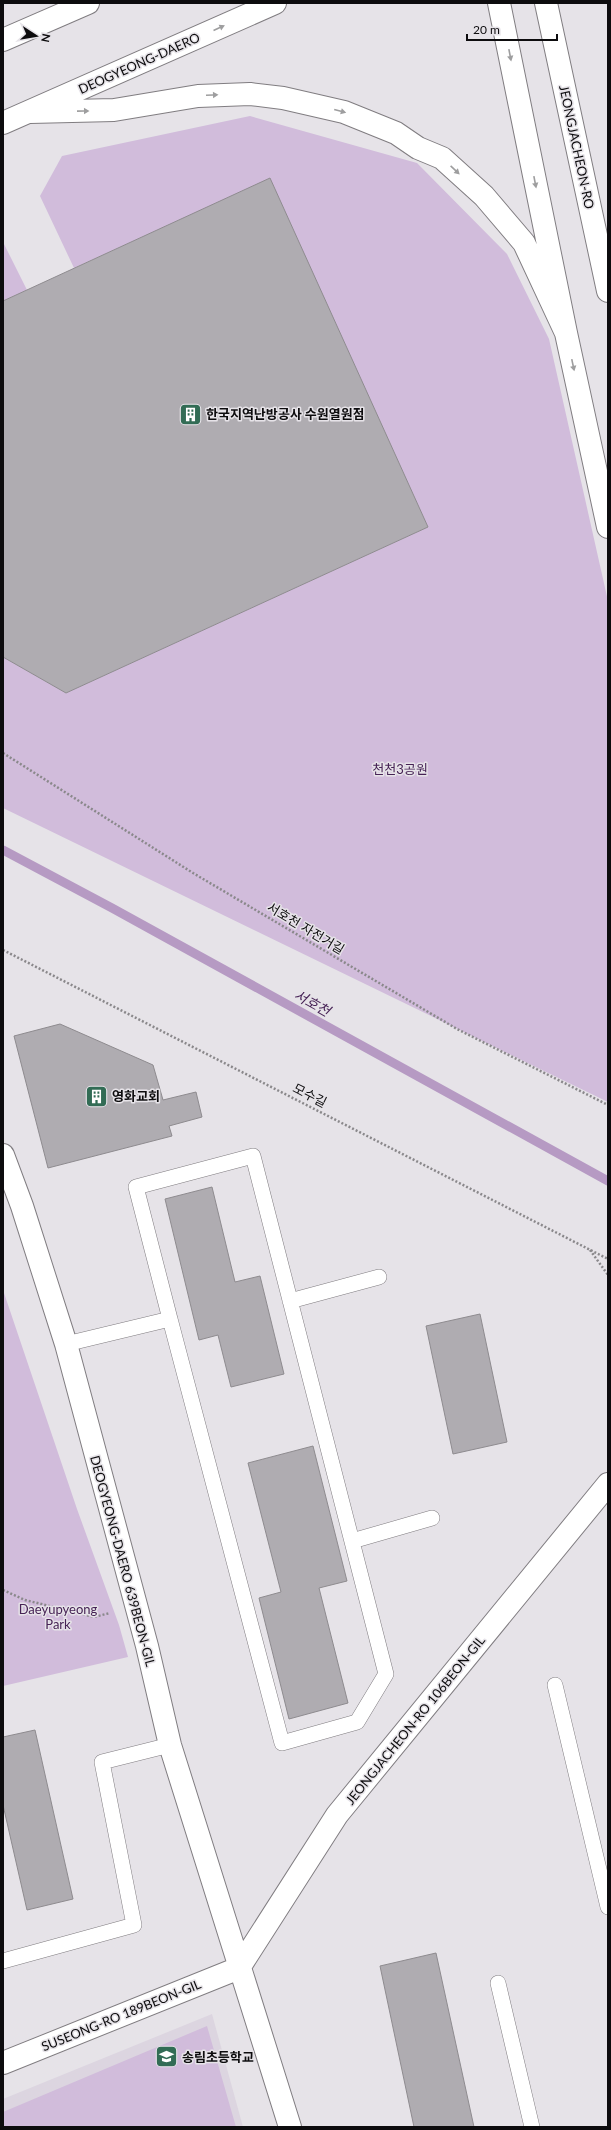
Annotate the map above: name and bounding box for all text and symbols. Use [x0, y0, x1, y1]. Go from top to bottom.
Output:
north arrow [16, 16, 56, 56]
scale bar [467, 16, 557, 42]
text: 20 m [473, 22, 500, 37]
one-way arrow [214, 25, 225, 31]
street label: DEOGYEONG-DAERO [76, 29, 202, 97]
text: N [39, 33, 54, 44]
one-way arrow [507, 49, 513, 61]
street label: JEONGJACHEON-RO [556, 84, 598, 210]
one-way arrow [206, 92, 218, 99]
one-way arrow [77, 108, 90, 114]
one-way arrow [334, 108, 346, 114]
one-way arrow [450, 165, 460, 174]
one-way arrow [533, 176, 539, 188]
one-way arrow [570, 358, 576, 371]
building icon: 한국지역난방공사 수원열원점 [177, 401, 203, 427]
place label: 한국지역난방공사 수원열원점 [206, 406, 365, 422]
park label: 천천3공원 [372, 761, 428, 777]
street label: 서호천 자전거길 [265, 899, 347, 957]
water label: 서호천 [291, 986, 334, 1020]
street label: 모수길 [290, 1080, 330, 1110]
building icon: 영화교회 [83, 1083, 109, 1109]
place label: 영화교회 [112, 1088, 160, 1104]
street label: DEOGYEONG-DAERO 639BEON-GIL [87, 1454, 159, 1669]
park label: Daeyupyeong Park [19, 1601, 98, 1632]
street label: JEONGJACHEON-RO 106BEON-GIL [342, 1632, 488, 1808]
street label: SUSEONG-RO 189BEON-GIL [39, 1975, 203, 2054]
school or university icon: 송림초등학교 [153, 2044, 179, 2070]
place label: 송림초등학교 [182, 2049, 254, 2065]

